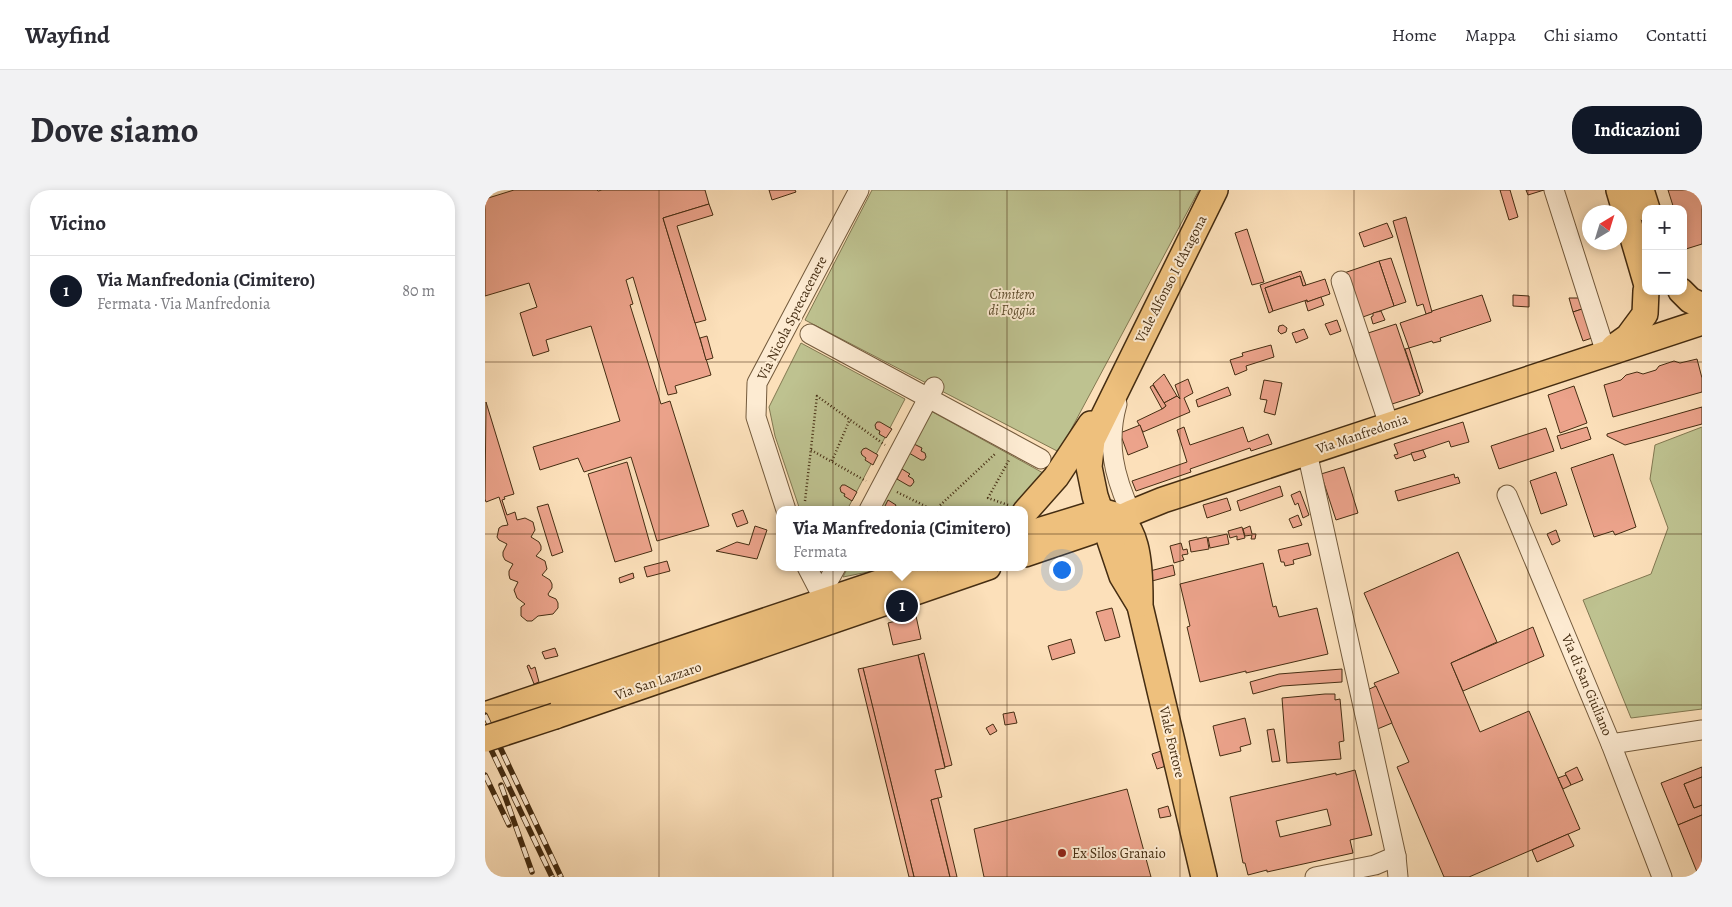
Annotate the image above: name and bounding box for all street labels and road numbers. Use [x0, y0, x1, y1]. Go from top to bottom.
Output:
street label: Viale Alfonso I d'Aragona [1130, 212, 1212, 347]
street label: Via Nicola Sprecacenere [752, 253, 831, 384]
street label: Via Manfredonia [1313, 409, 1411, 459]
street label: Via di San Giuliano [1557, 630, 1617, 739]
street label: Via San Lazzaro [611, 657, 704, 705]
street label: Viale Fortore [1154, 703, 1189, 780]

